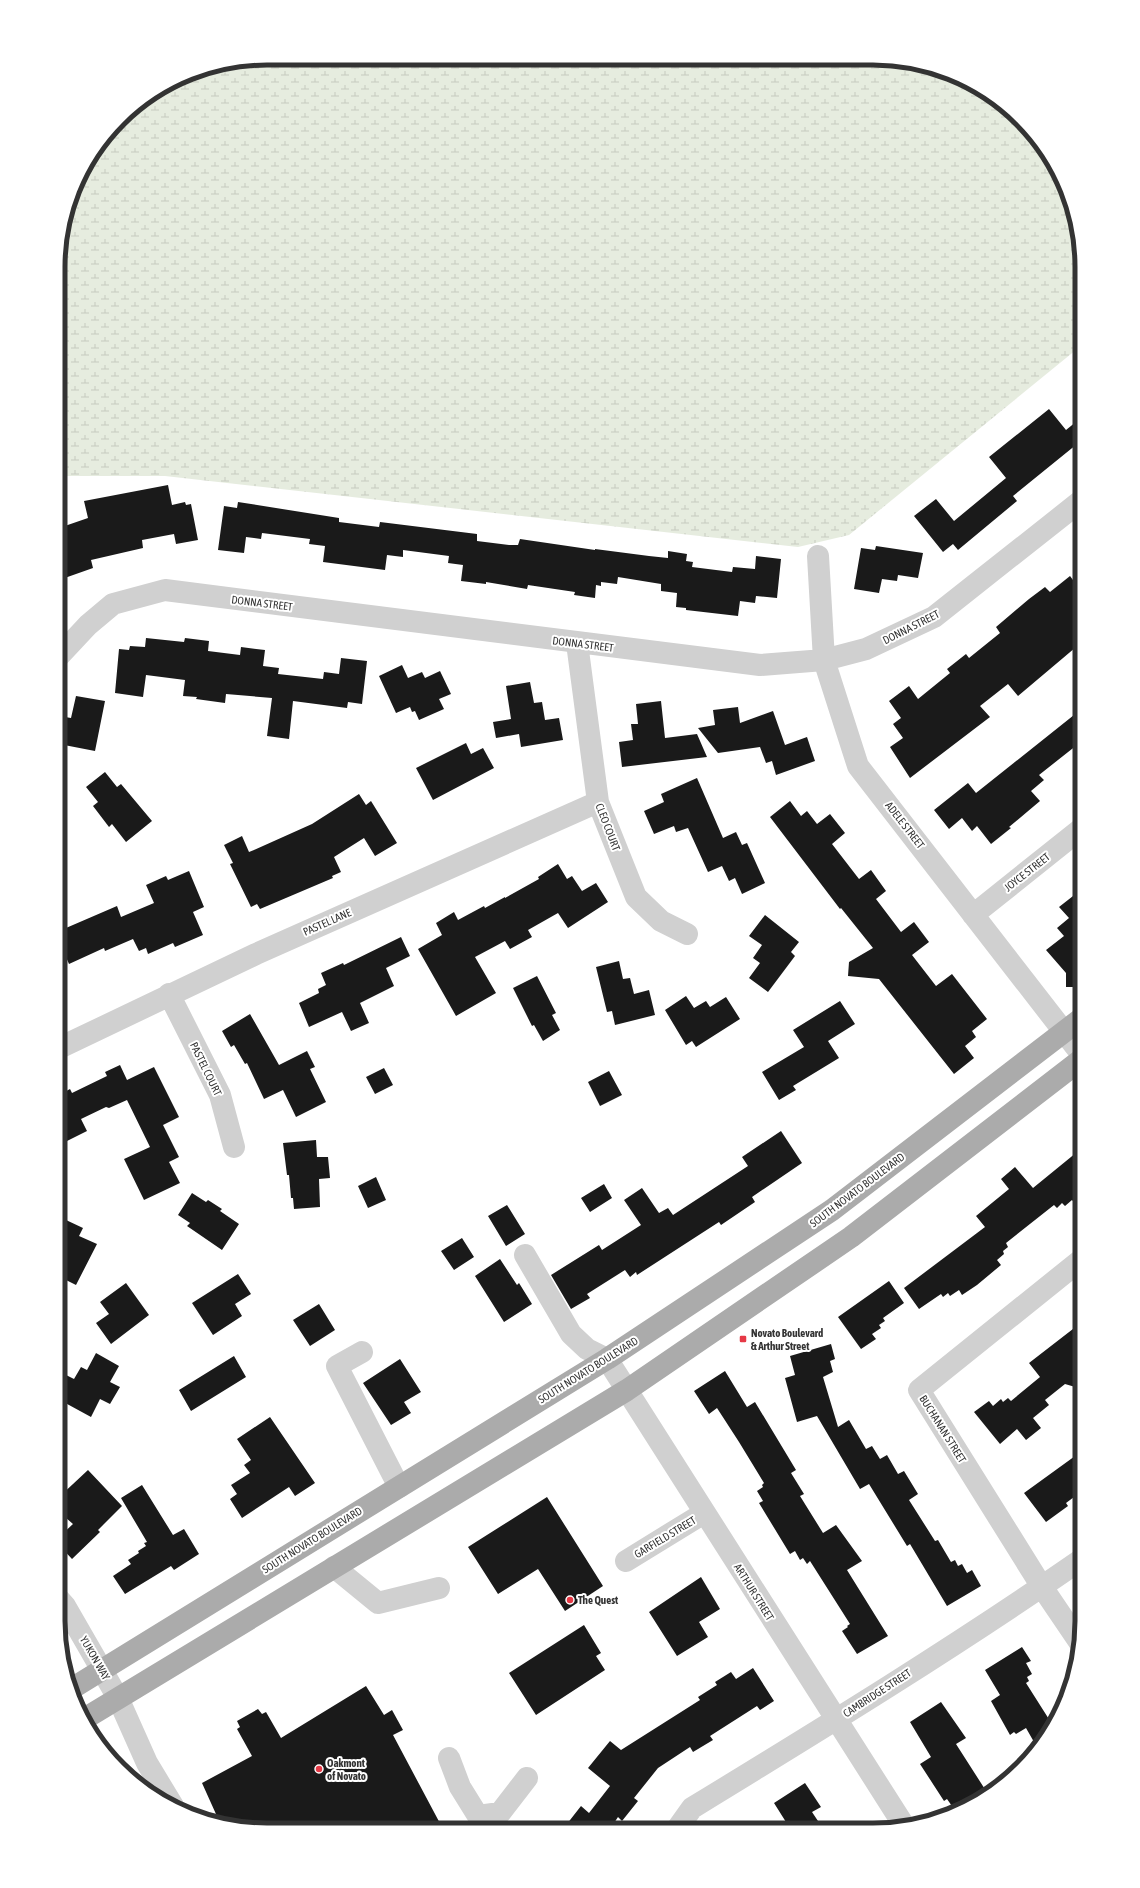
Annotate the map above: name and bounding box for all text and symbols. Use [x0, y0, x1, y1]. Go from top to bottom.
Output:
street label: DONNA STREET [231, 593, 293, 613]
street label: DONNA STREET [881, 608, 941, 646]
street label: DONNA STREET [552, 634, 614, 654]
street label: ADELE STREET [883, 799, 927, 851]
street label: CLEO COURT [593, 802, 623, 853]
street label: JOYCE STREET [1002, 850, 1052, 894]
street label: PASTEL LANE [301, 906, 353, 938]
street label: PASTEL COURT [188, 1040, 224, 1098]
street label: SOUTH NOVATO BOULEVARD [807, 1151, 907, 1229]
place label: Novato Boulevard & Arthur Street [751, 1327, 823, 1352]
street label: SOUTH NOVATO BOULEVARD [536, 1334, 640, 1406]
marker: Novato Boulevard & Arthur Street [738, 1334, 748, 1344]
street label: BUCHANAN STREET [917, 1393, 969, 1465]
street label: SOUTH NOVATO BOULEVARD [260, 1504, 364, 1576]
street label: GARFIELD STREET [632, 1514, 698, 1560]
street label: ARTHUR STREET [732, 1561, 776, 1623]
place label: The Quest [578, 1594, 619, 1606]
marker: The Quest [565, 1595, 575, 1605]
street label: YUKON WAY [78, 1634, 112, 1682]
street label: CAMBRIDGE STREET [841, 1666, 913, 1719]
place label: Oakmont of Novato [327, 1757, 366, 1782]
marker: Oakmont of Novato [314, 1764, 324, 1774]

